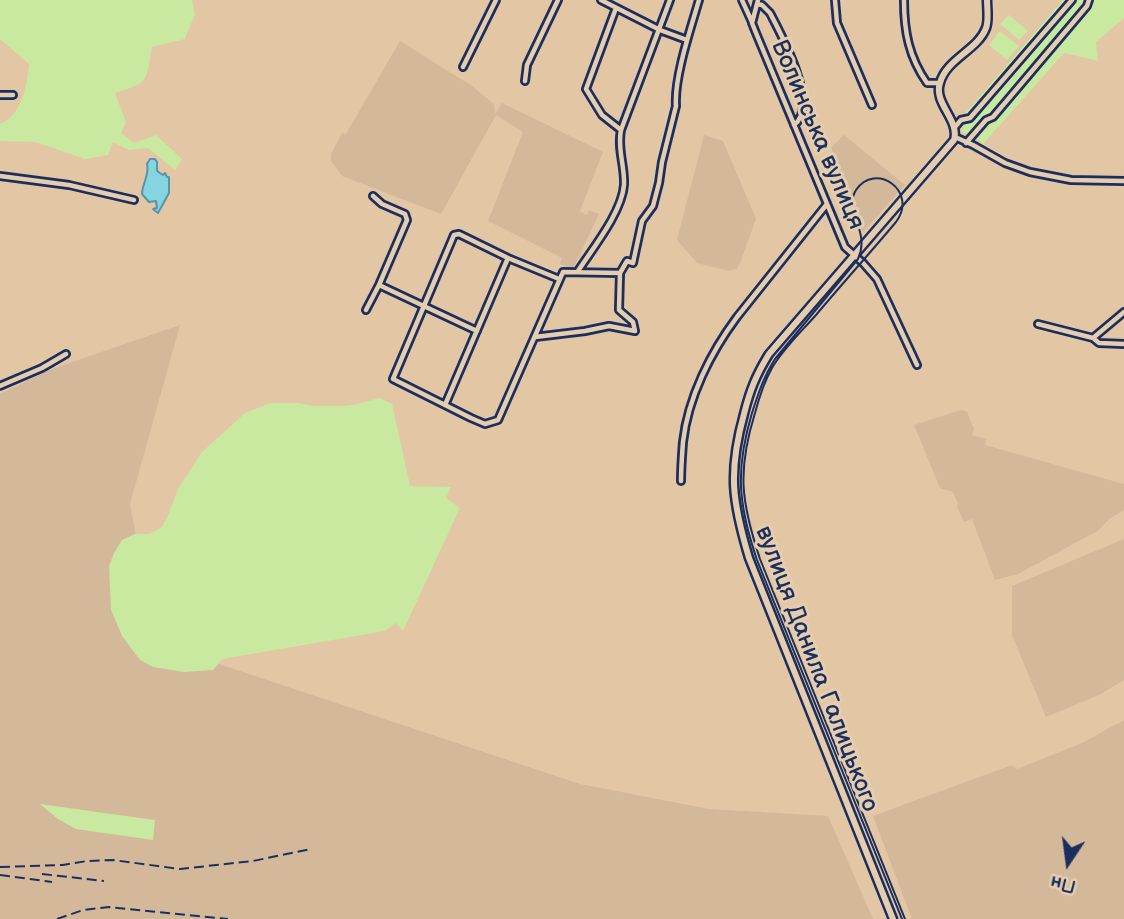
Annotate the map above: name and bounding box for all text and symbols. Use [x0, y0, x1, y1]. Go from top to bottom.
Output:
street label: Волинська вулиця [764, 36, 870, 234]
street label: вулиця Данила Галицького [748, 522, 884, 816]
north arrow [1033, 828, 1103, 898]
text: Пн [1048, 870, 1078, 898]

